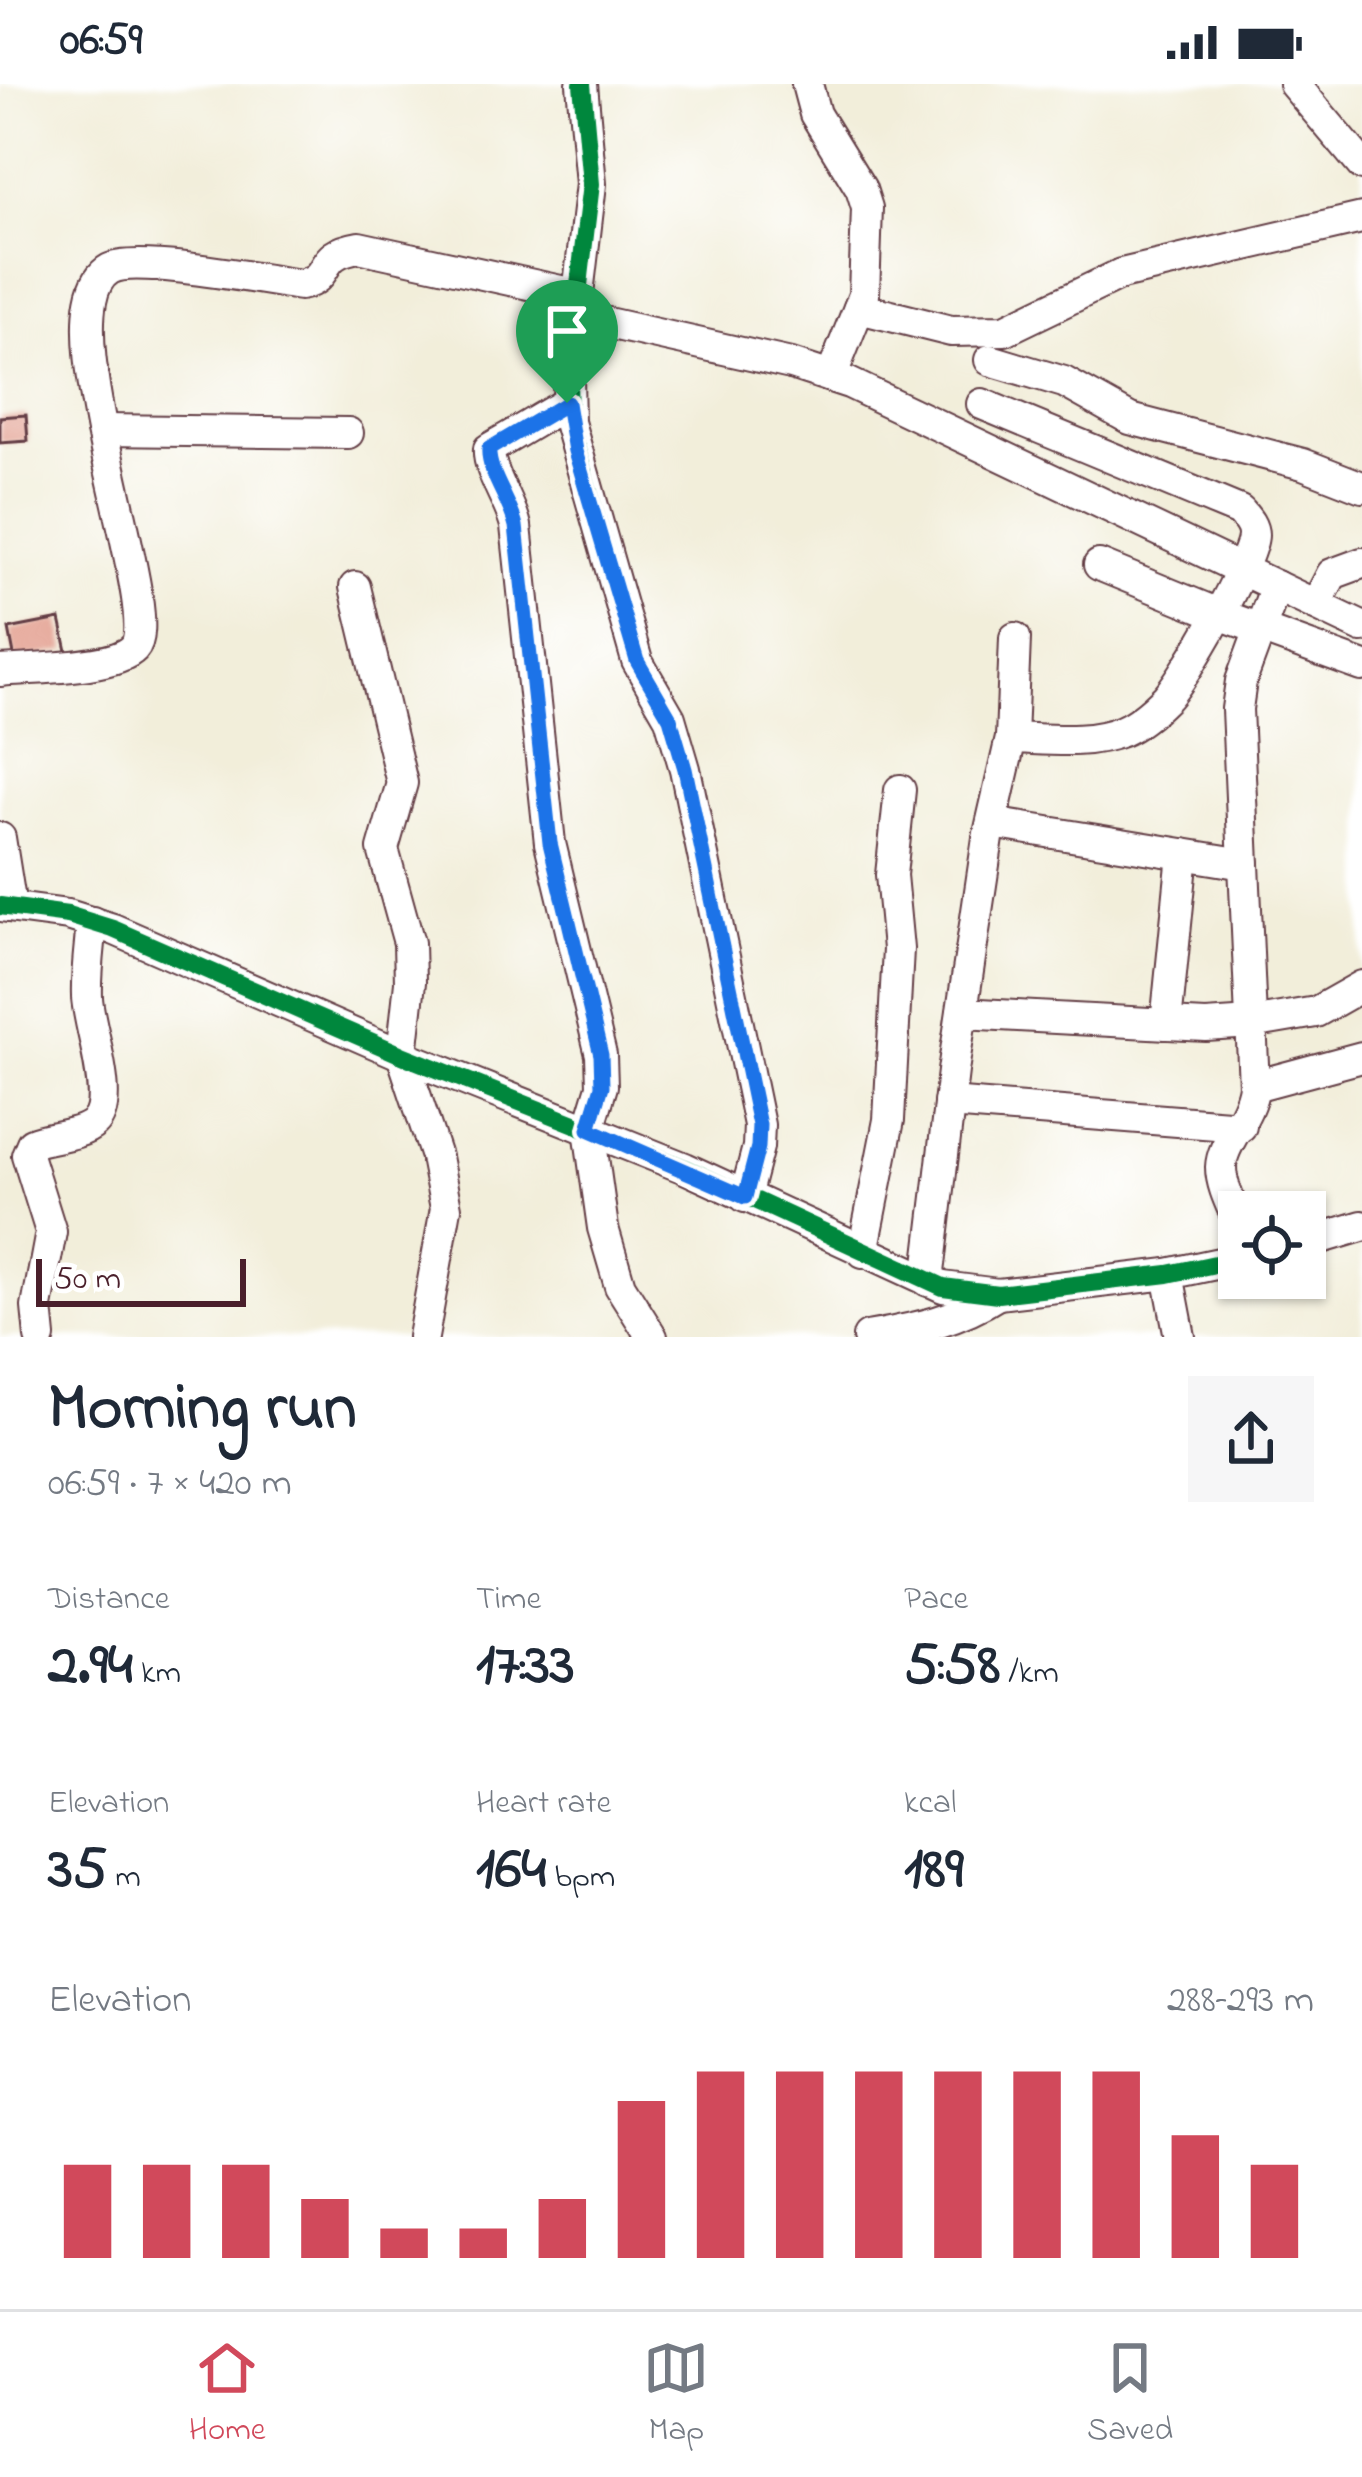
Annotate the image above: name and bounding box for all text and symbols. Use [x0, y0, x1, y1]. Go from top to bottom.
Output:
text: 06:59 [60, 9, 142, 75]
pin [516, 280, 618, 403]
icon: arrive [534, 298, 600, 364]
map controls [1218, 1191, 1326, 1299]
button: locate [1218, 1191, 1326, 1299]
scale bar [36, 1253, 246, 1306]
text: 50 m [54, 1256, 121, 1304]
text: Morning run [48, 1363, 357, 1459]
button: share [1188, 1376, 1314, 1502]
text: 06:59 · 7 × 420 m [48, 1456, 292, 1513]
text: Distance [48, 1576, 170, 1624]
text: Time [476, 1576, 541, 1624]
text: Pace [904, 1576, 968, 1624]
text: 2.94 [48, 1624, 133, 1711]
text: 17:33 [476, 1624, 574, 1711]
text: 5:58 [904, 1624, 1000, 1711]
text: km [133, 1650, 181, 1698]
text: /km [1000, 1650, 1059, 1698]
text: Elevation [48, 1780, 169, 1828]
text: Heart rate [476, 1780, 611, 1828]
text: kcal [904, 1780, 956, 1828]
text: 35 [48, 1828, 107, 1915]
text: 164 [476, 1828, 546, 1915]
text: 189 [904, 1828, 964, 1915]
text: m [107, 1854, 141, 1902]
text: bpm [546, 1854, 615, 1902]
text: Elevation [48, 1973, 191, 2030]
text: 288–293 m [1167, 1973, 1314, 2030]
tab: Home [189, 2335, 266, 2455]
tab: Map [643, 2335, 709, 2455]
tab: Saved [1087, 2335, 1173, 2455]

